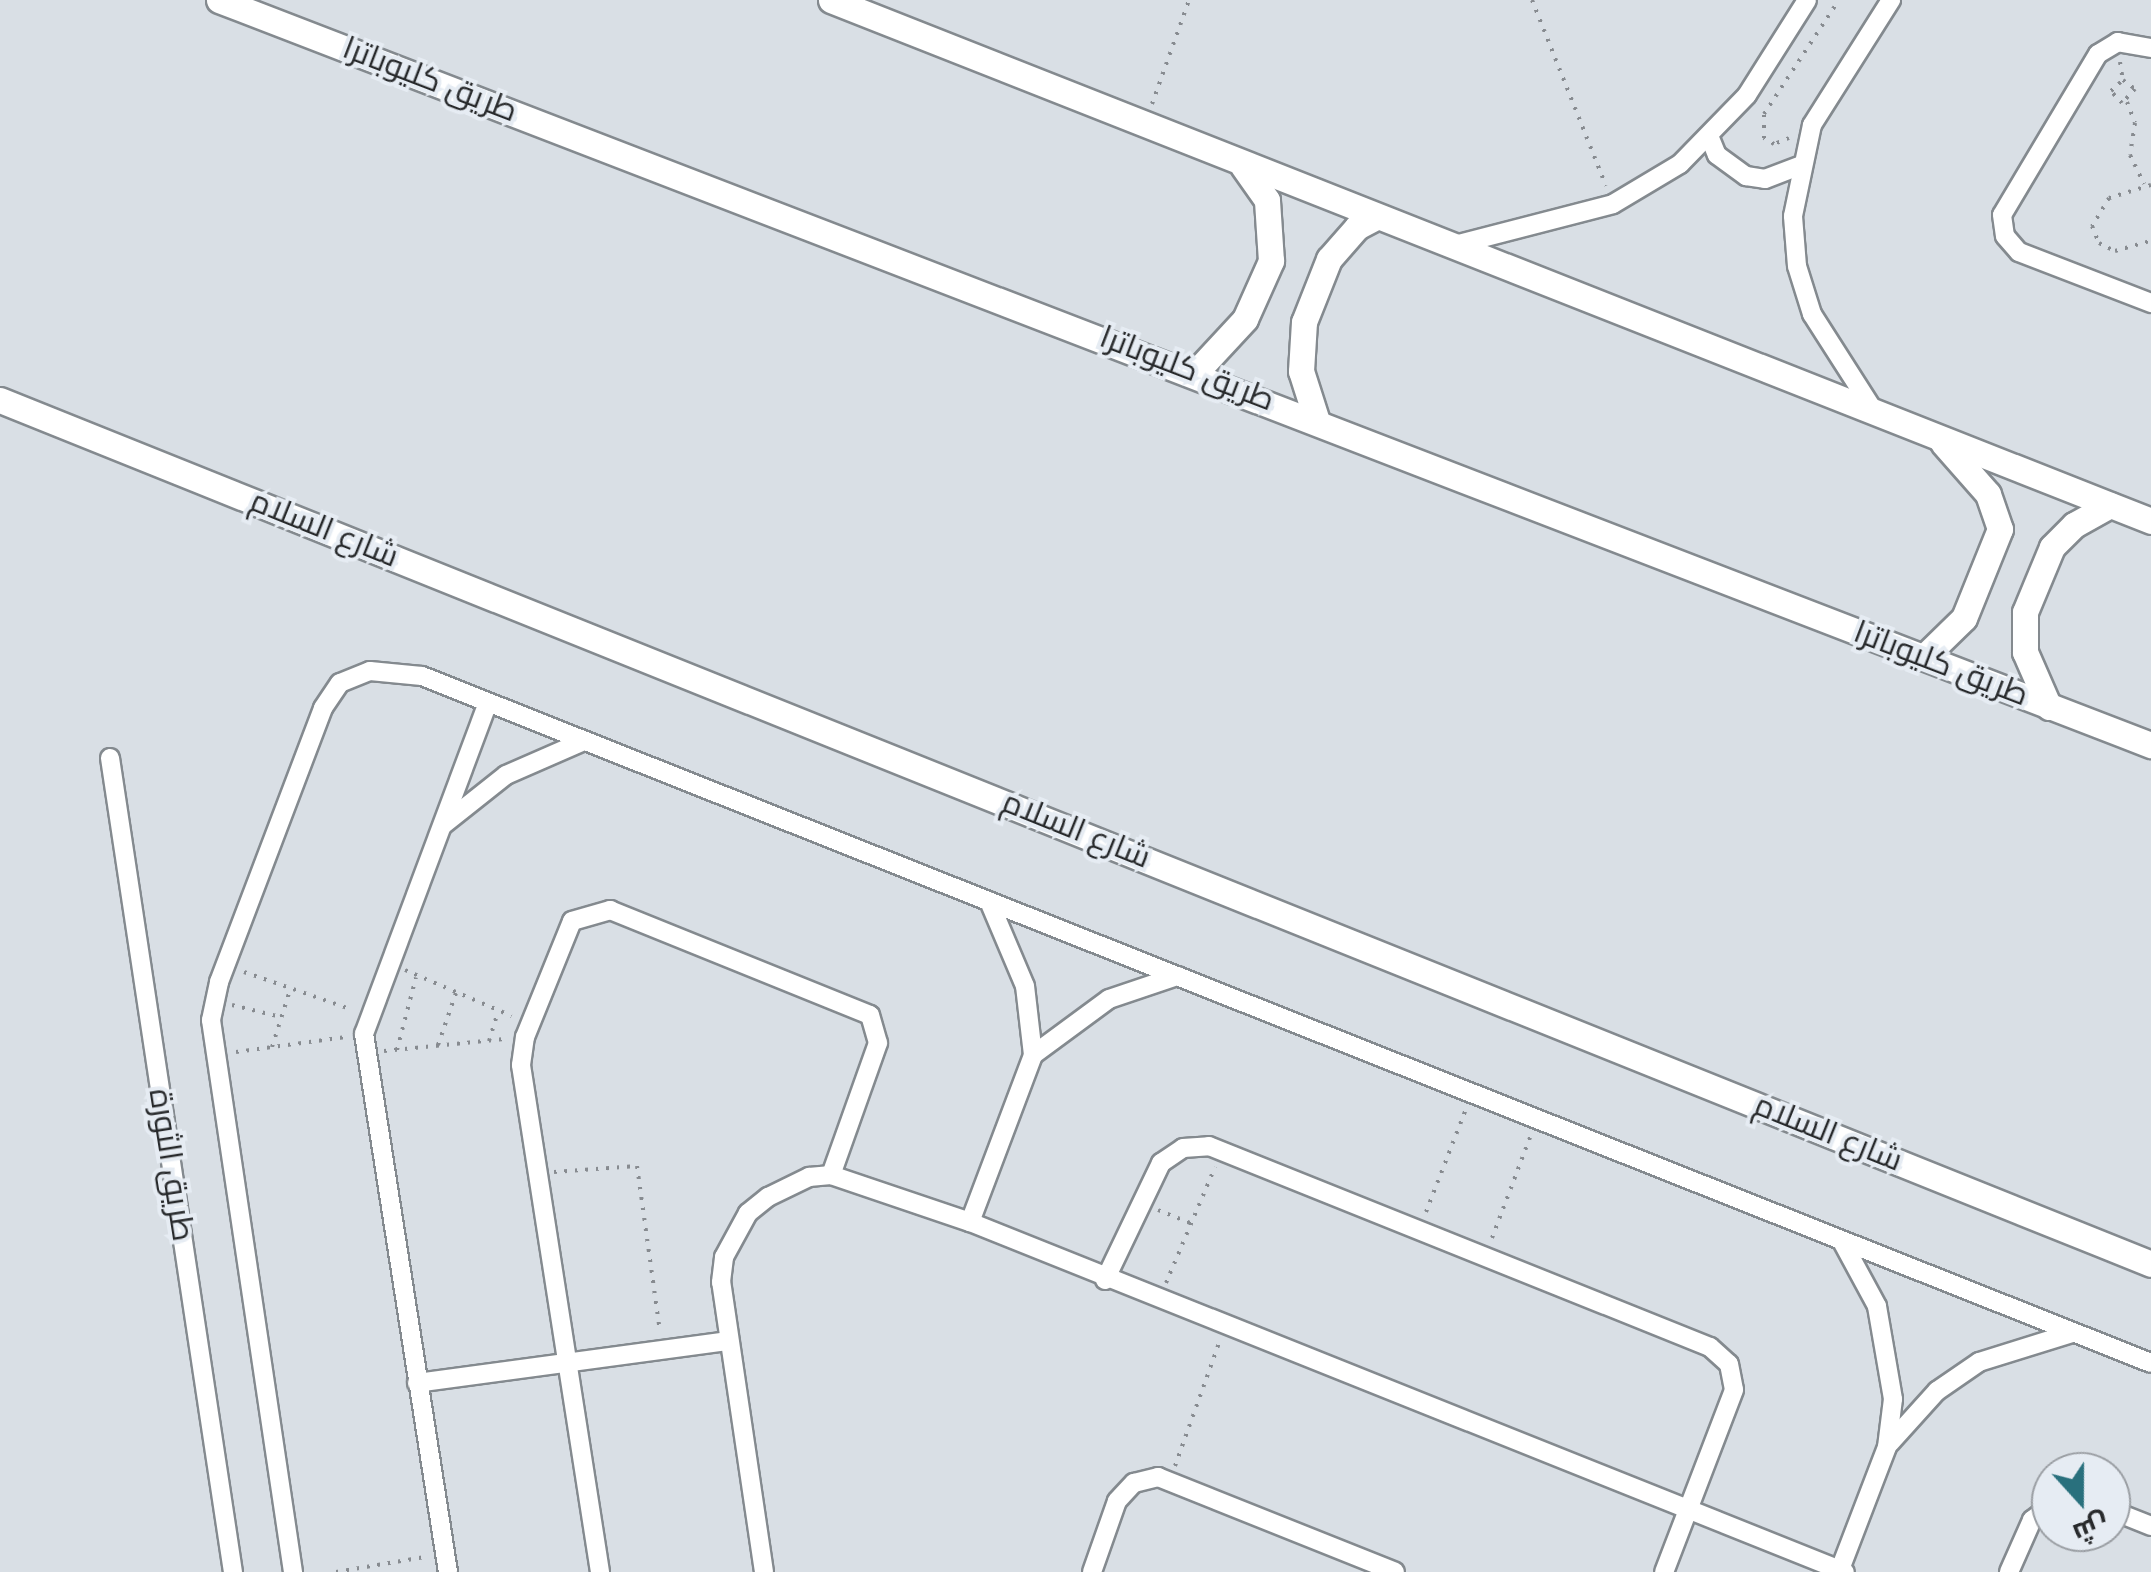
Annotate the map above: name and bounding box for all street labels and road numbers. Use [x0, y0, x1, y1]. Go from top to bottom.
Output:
street label: طريق كليوباترا [337, 29, 523, 131]
street label: طريق كليوباترا [1094, 318, 1280, 420]
street label: شارع السلام [244, 482, 404, 576]
street label: طريق كليوباترا [1848, 613, 2034, 715]
street label: شارع السلام [996, 783, 1156, 877]
street label: طريق الثورة [140, 1086, 202, 1244]
street label: شارع السلام [1748, 1086, 1908, 1180]

